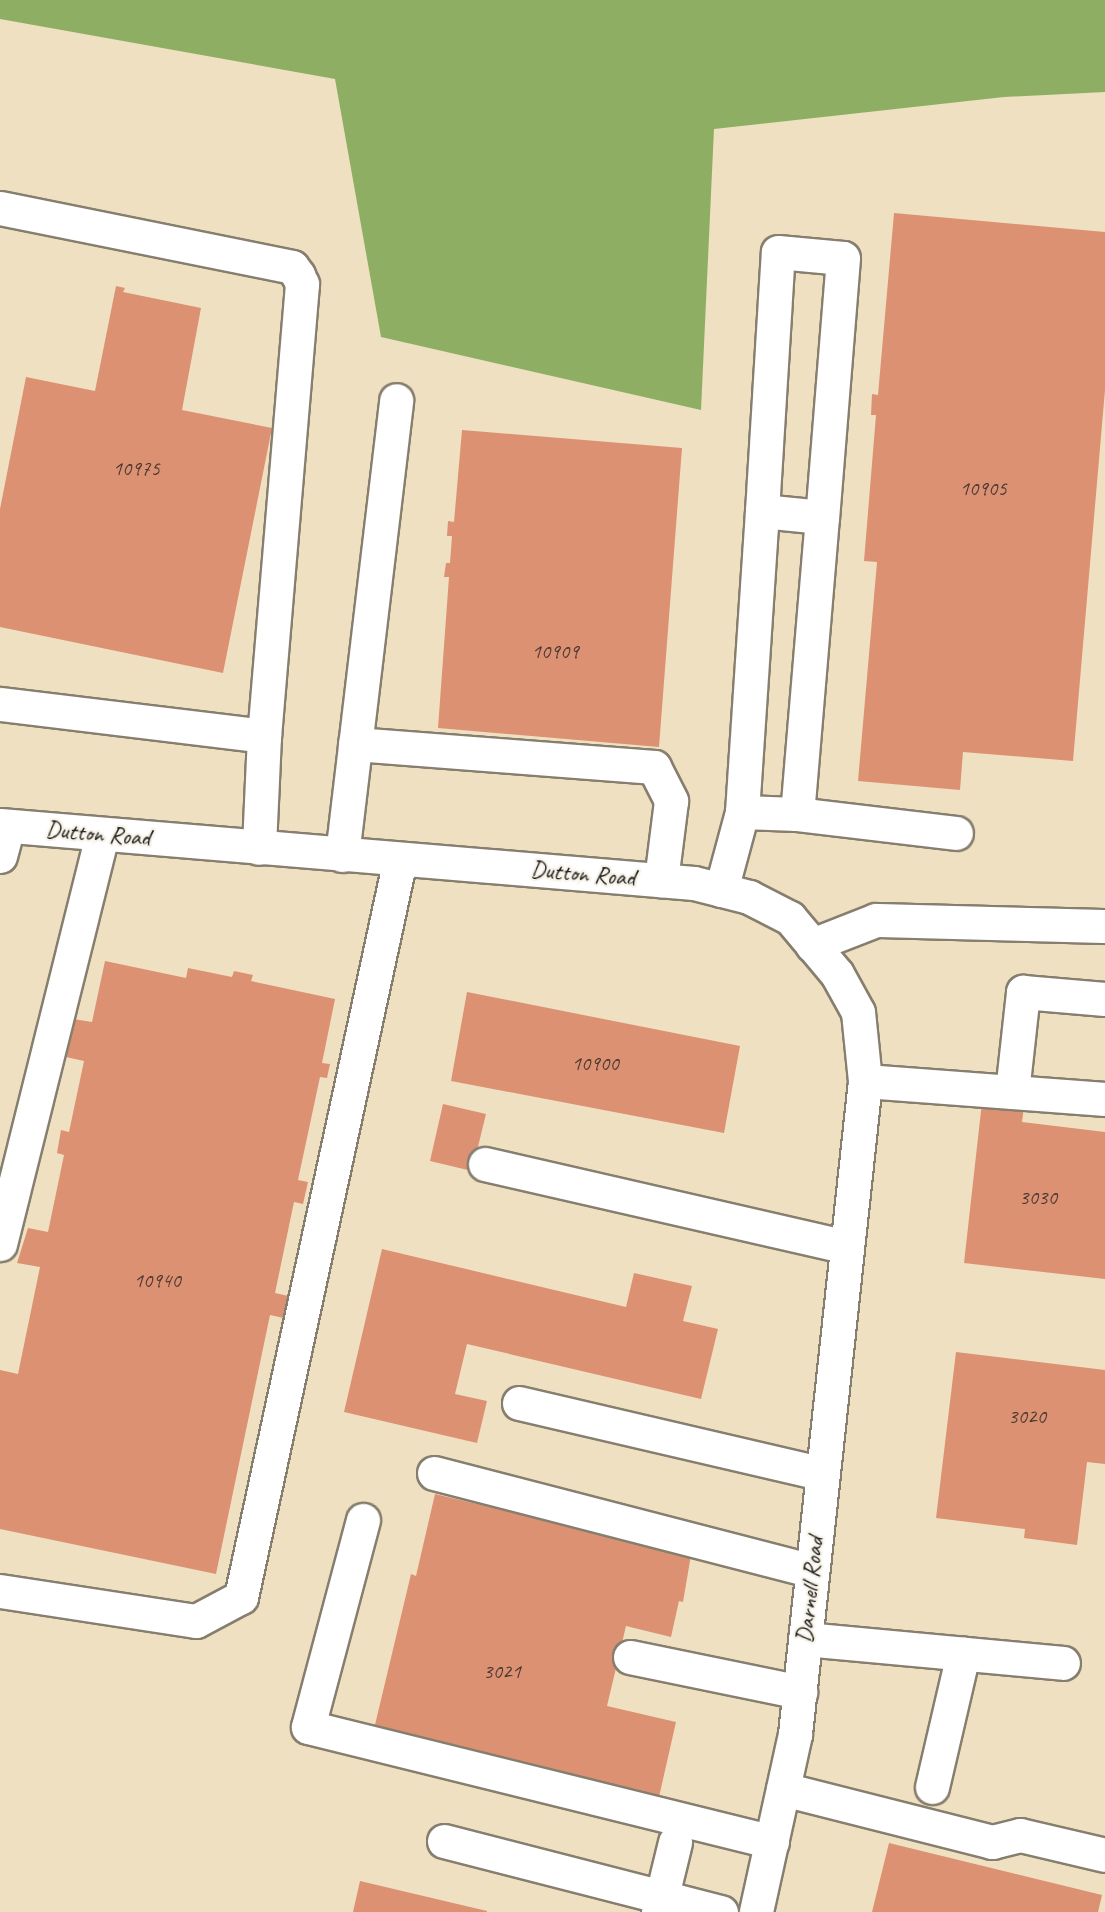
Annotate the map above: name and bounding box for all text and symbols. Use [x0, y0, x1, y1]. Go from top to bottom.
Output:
house number: 10975 [112, 455, 160, 481]
house number: 10905 [959, 475, 1007, 501]
house number: 10909 [531, 638, 579, 664]
street label: Dutton Road [45, 815, 151, 853]
street label: Dutton Road [530, 855, 636, 893]
house number: 10900 [571, 1050, 619, 1076]
house number: 3030 [1019, 1184, 1057, 1210]
house number: 10940 [133, 1267, 181, 1293]
house number: 3020 [1008, 1403, 1046, 1429]
street label: Darnell Road [790, 1536, 830, 1644]
house number: 3021 [483, 1658, 521, 1684]

